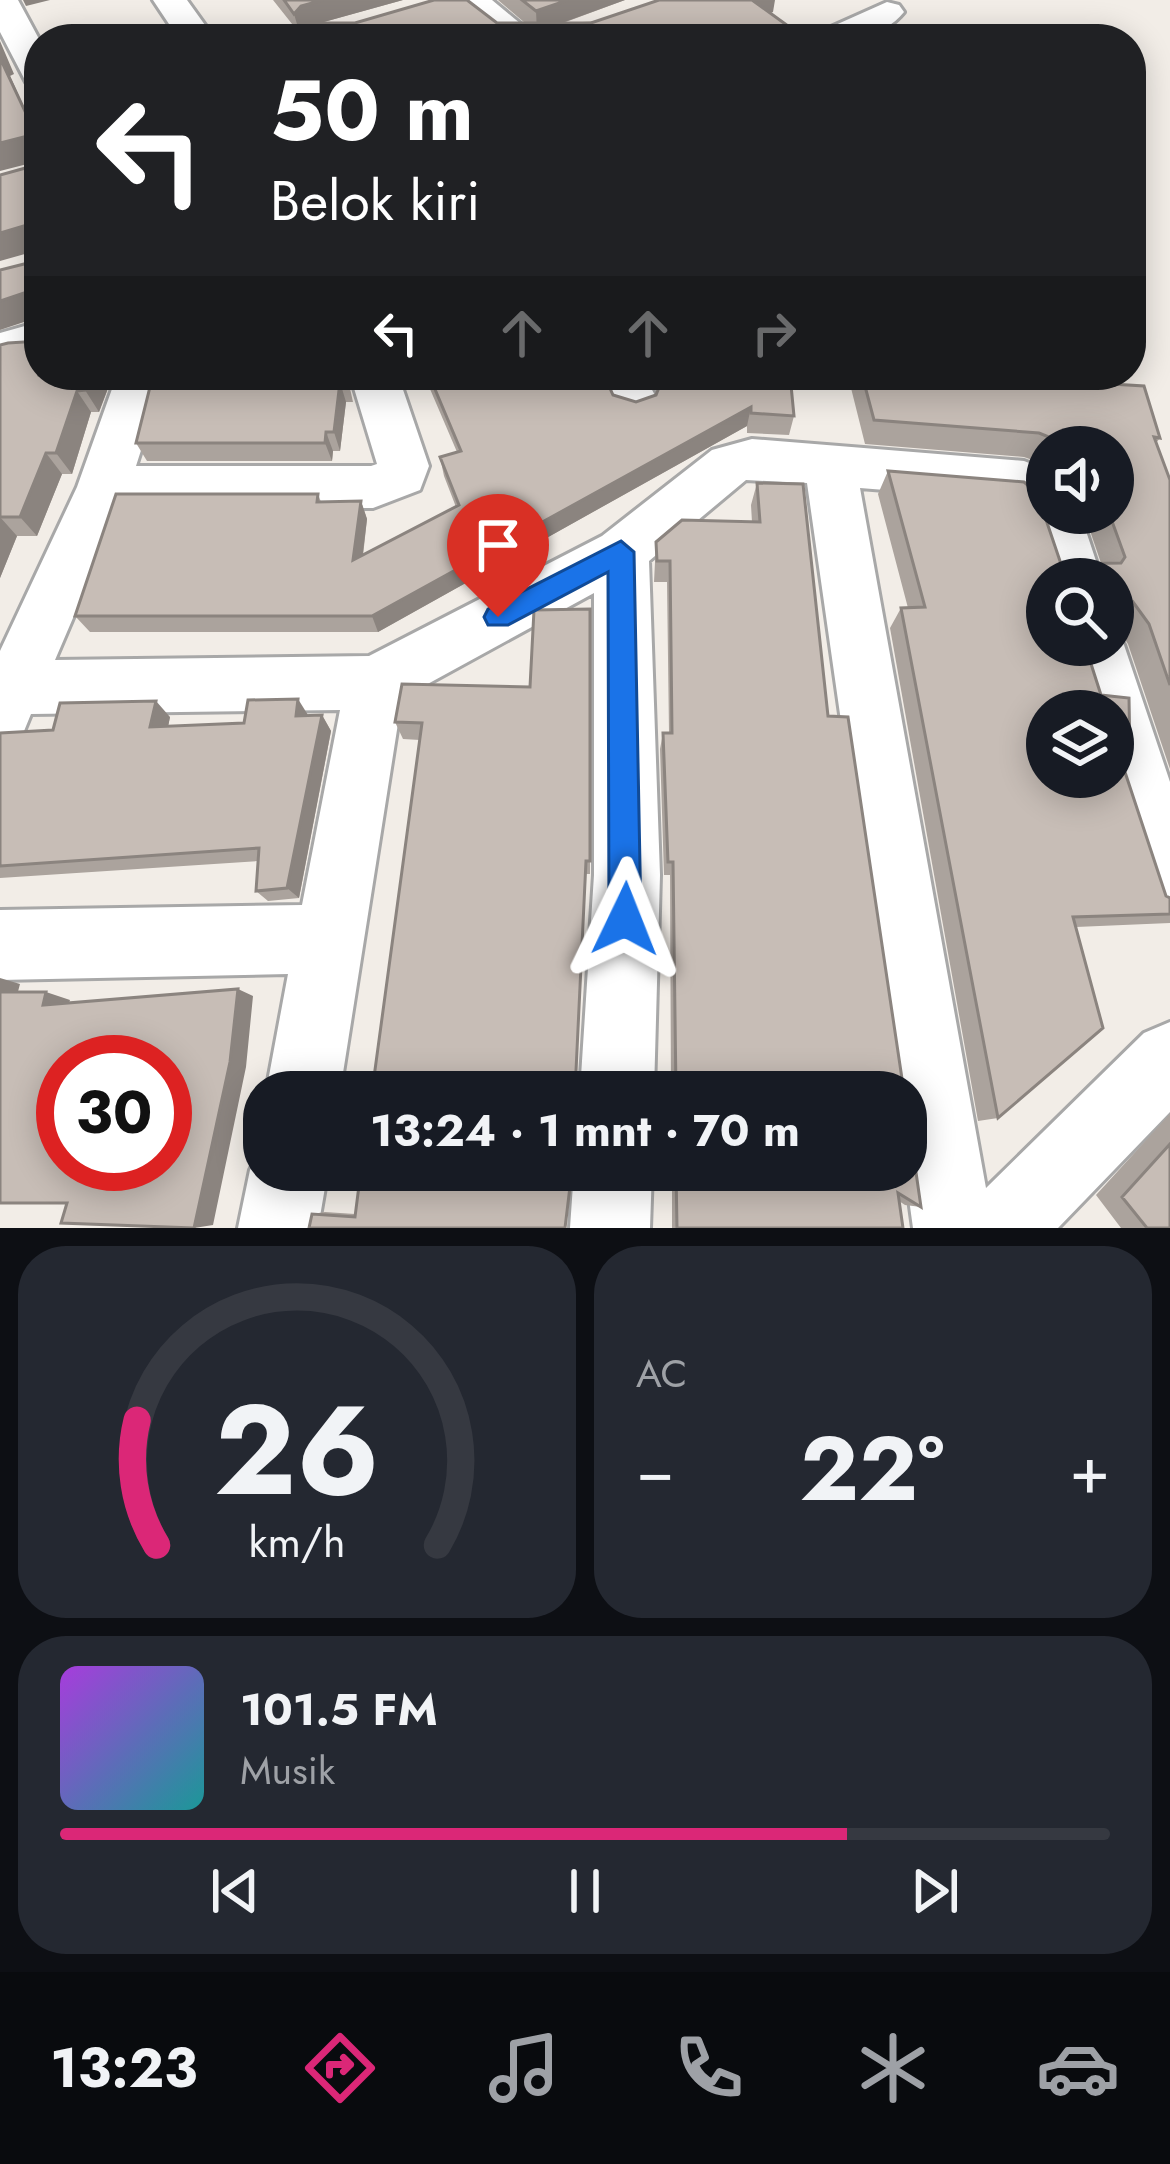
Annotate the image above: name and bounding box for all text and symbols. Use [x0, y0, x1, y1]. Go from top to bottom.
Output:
text: 50 m [270, 50, 474, 172]
icon: left [72, 72, 228, 228]
text: Belok kiri [270, 162, 480, 240]
icon: left [363, 300, 429, 366]
icon: ahead [489, 300, 555, 366]
icon: ahead [615, 300, 681, 366]
icon: right [741, 300, 807, 366]
map controls [1026, 426, 1134, 798]
button: sound [1026, 426, 1134, 534]
pin [447, 494, 549, 617]
icon: arrive [465, 512, 531, 578]
button: search [1026, 558, 1134, 666]
button: layers [1026, 690, 1134, 798]
position arrow [562, 856, 688, 982]
speed limit sign: 30 [36, 1035, 192, 1191]
text: 13:24 · 1 mnt · 70 m [370, 1098, 800, 1163]
text: AC [636, 1345, 687, 1402]
text: 26 [214, 1360, 380, 1541]
text: 22° [800, 1404, 945, 1534]
text: − [636, 1422, 675, 1518]
text: + [1069, 1422, 1110, 1518]
text: km/h [249, 1511, 345, 1573]
text: 101.5 FM [240, 1677, 438, 1742]
text: Musik [240, 1742, 335, 1799]
icon: previous [202, 1858, 268, 1924]
icon: pause [552, 1858, 618, 1924]
icon: next [902, 1858, 968, 1924]
icon: directions [298, 2026, 382, 2110]
icon: music [482, 2026, 566, 2110]
icon: phone [667, 2026, 751, 2110]
icon: climate [851, 2026, 935, 2110]
icon: car [1036, 2026, 1120, 2110]
text: 13:23 [50, 2029, 198, 2107]

